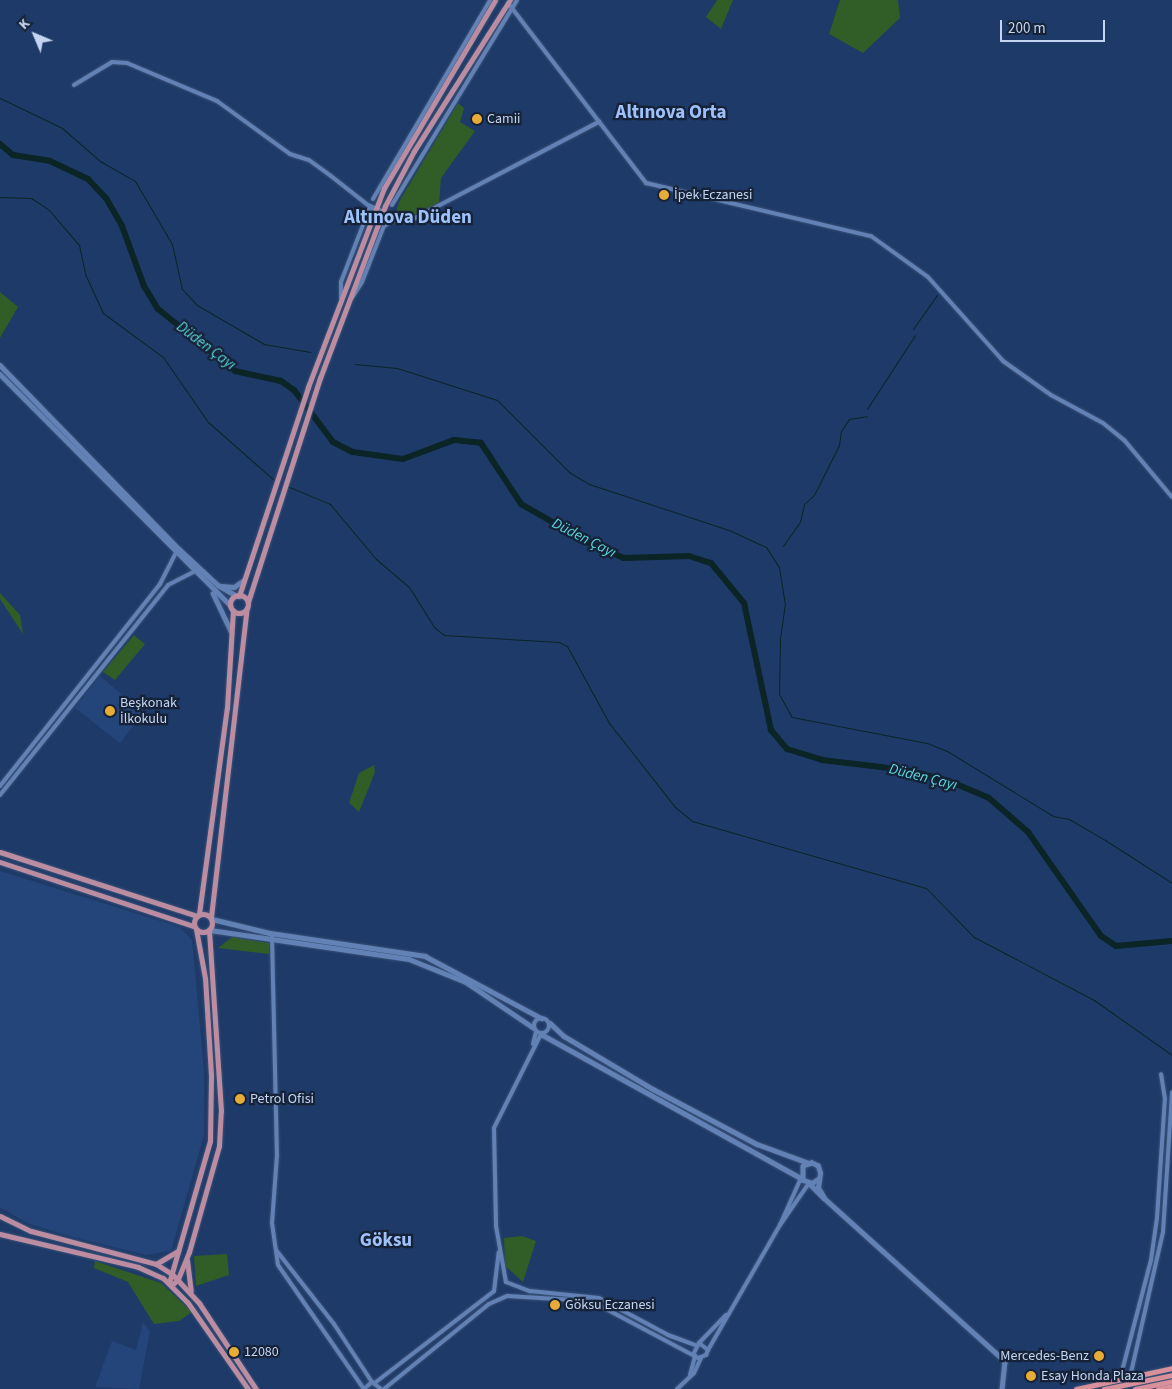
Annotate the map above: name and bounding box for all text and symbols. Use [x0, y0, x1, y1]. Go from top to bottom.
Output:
north arrow [10, 10, 60, 60]
scale bar [1002, 10, 1107, 42]
text: K [14, 14, 35, 35]
text: 200 m [1008, 18, 1046, 39]
district label: Altınova Orta [616, 102, 726, 124]
place label: Camii [487, 111, 521, 127]
marker: Camii [471, 113, 483, 125]
place label: İpek Eczanesi [674, 187, 752, 203]
marker: İpek Eczanesi [658, 189, 670, 201]
district label: Altınova Düden [344, 207, 472, 229]
water label: Düden Çayı [173, 318, 239, 374]
water label: Düden Çayı [549, 514, 619, 562]
place label: Beşkonak İlkokulu [120, 695, 177, 728]
marker: Beşkonak İlkokulu [104, 705, 116, 717]
water label: Düden Çayı [887, 760, 959, 794]
place label: Petrol Ofisi [250, 1091, 314, 1107]
marker: Petrol Ofisi [234, 1093, 246, 1105]
district label: Göksu [360, 1230, 412, 1252]
place label: Göksu Eczanesi [565, 1297, 655, 1313]
marker: Göksu Eczanesi [549, 1299, 561, 1311]
place label: 12080 [244, 1344, 279, 1360]
marker: 12080 [228, 1346, 240, 1358]
place label: Mercedes-Benz [1000, 1348, 1089, 1364]
marker: Mercedes-Benz [1093, 1350, 1105, 1362]
place label: Esay Honda Plaza [1041, 1368, 1144, 1384]
marker: Esay Honda Plaza [1025, 1370, 1037, 1382]

